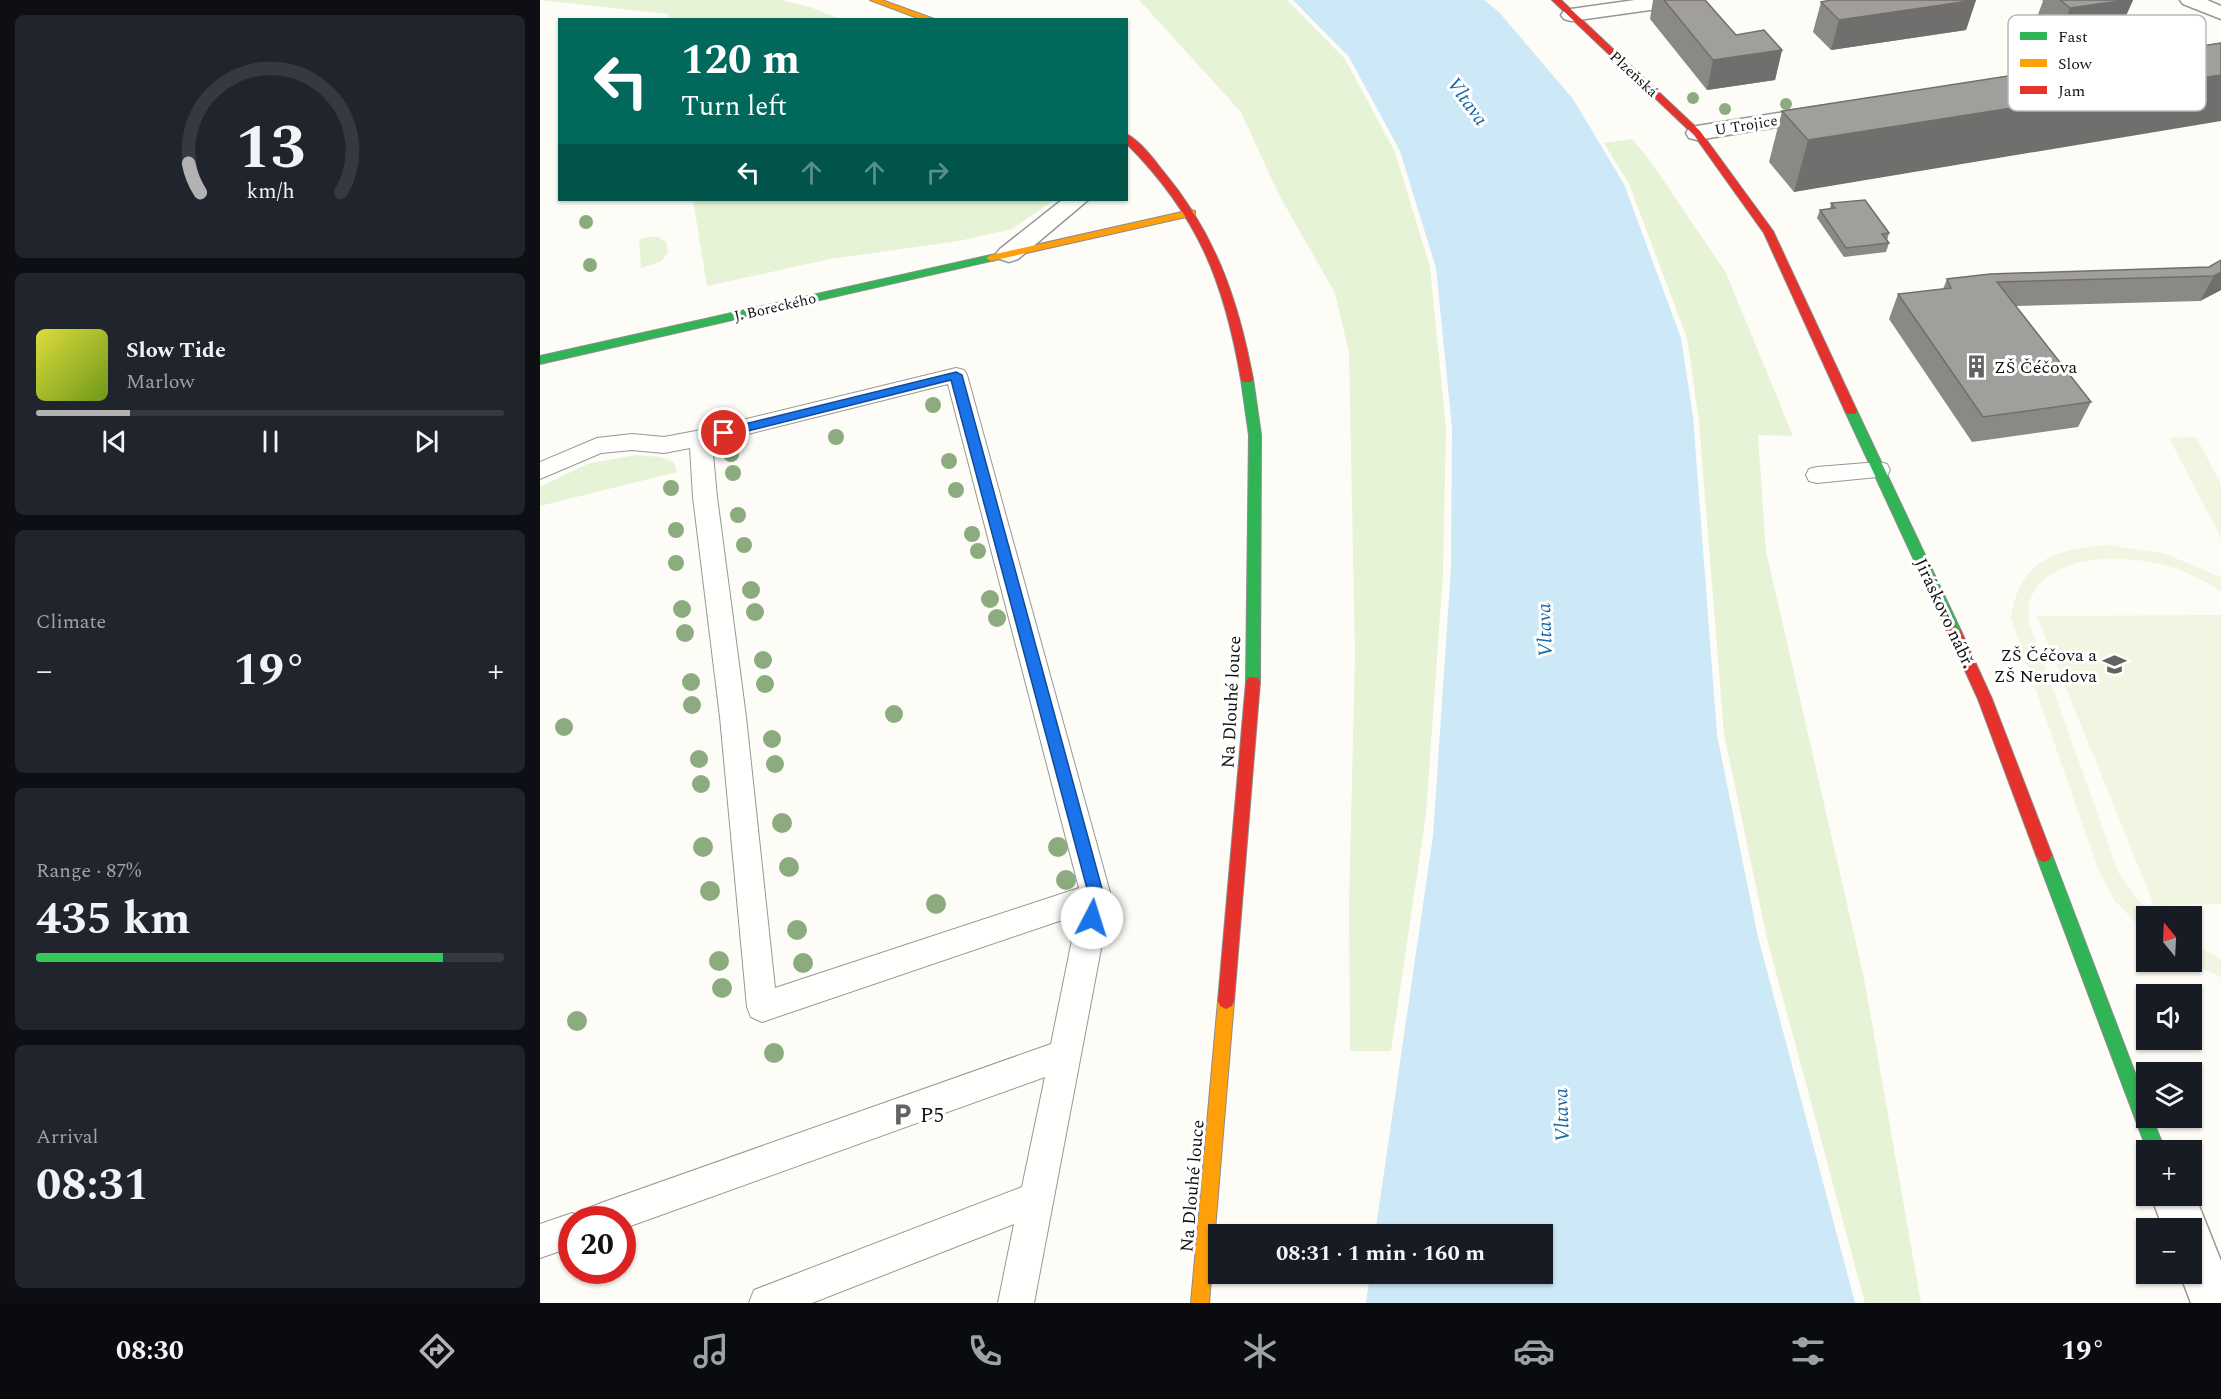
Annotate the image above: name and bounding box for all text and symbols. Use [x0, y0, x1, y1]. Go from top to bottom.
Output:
legend [2008, 15, 2206, 111]
text: Fast [2058, 25, 2088, 49]
text: 120 m [681, 29, 800, 92]
icon: left [582, 42, 660, 120]
street label: Plzeňská [1604, 46, 1664, 103]
text: Slow [2058, 52, 2093, 76]
water label: Vltava [1439, 71, 1495, 132]
text: Jam [2058, 79, 2086, 103]
text: Turn left [681, 86, 787, 128]
text: 13 [235, 101, 305, 196]
street label: U Trojice [1713, 109, 1779, 142]
icon: left [732, 156, 765, 189]
icon: ahead [795, 156, 828, 189]
icon: ahead [858, 156, 891, 189]
icon: right [921, 156, 954, 189]
text: km/h [246, 176, 294, 209]
street label: J. Boreckého [732, 287, 818, 328]
text: Slow Tide [126, 334, 226, 367]
building icon: ZŠ Čéčova [1963, 354, 1989, 380]
place label: ZŠ Čéčova [1994, 354, 2077, 381]
text: Marlow [126, 367, 195, 397]
pin [698, 407, 749, 458]
icon: arrive [707, 416, 740, 449]
icon: previous [98, 425, 131, 458]
icon: pause [254, 425, 287, 458]
icon: next [410, 425, 443, 458]
street label: Jiráskovo nábř. [1907, 554, 1982, 673]
water label: Vltava [1529, 603, 1561, 657]
text: Climate [36, 607, 106, 637]
street label: Na Dlouhé louce [1215, 635, 1248, 769]
text: 19° [234, 636, 307, 705]
place label: ZŠ Čéčova a ZŠ Nerudova [1994, 642, 2097, 690]
text: − [36, 646, 53, 696]
text: + [488, 646, 504, 696]
school or university icon: ZŠ Čéčova a ZŠ Nerudova [2102, 652, 2128, 678]
text: Range · 87% [36, 856, 141, 886]
text: 435 km [36, 885, 191, 954]
position arrow [1060, 886, 1124, 950]
north arrow [2136, 906, 2202, 972]
map controls [2136, 906, 2202, 1284]
button: sound [2136, 984, 2202, 1050]
button: layers [2136, 1062, 2202, 1128]
water label: Vltava [1546, 1088, 1578, 1142]
place label: P5 [920, 1100, 944, 1132]
parking icon: P5 [889, 1102, 915, 1128]
street label: Na Dlouhé louce [1173, 1119, 1212, 1253]
text: Arrival [36, 1122, 98, 1152]
button: + [2136, 1140, 2202, 1206]
text: 08:31 [36, 1151, 149, 1220]
speed limit sign: 20 [558, 1206, 636, 1284]
button: − [2136, 1218, 2202, 1284]
text: 08:31 · 1 min · 160 m [1276, 1237, 1485, 1270]
text: 08:30 [116, 1330, 184, 1372]
icon: directions [416, 1330, 458, 1372]
icon: music [690, 1330, 732, 1372]
icon: phone [964, 1330, 1006, 1372]
icon: climate [1239, 1330, 1281, 1372]
icon: car [1513, 1330, 1555, 1372]
icon: filters [1787, 1330, 1829, 1372]
text: 19° [2061, 1330, 2105, 1372]

